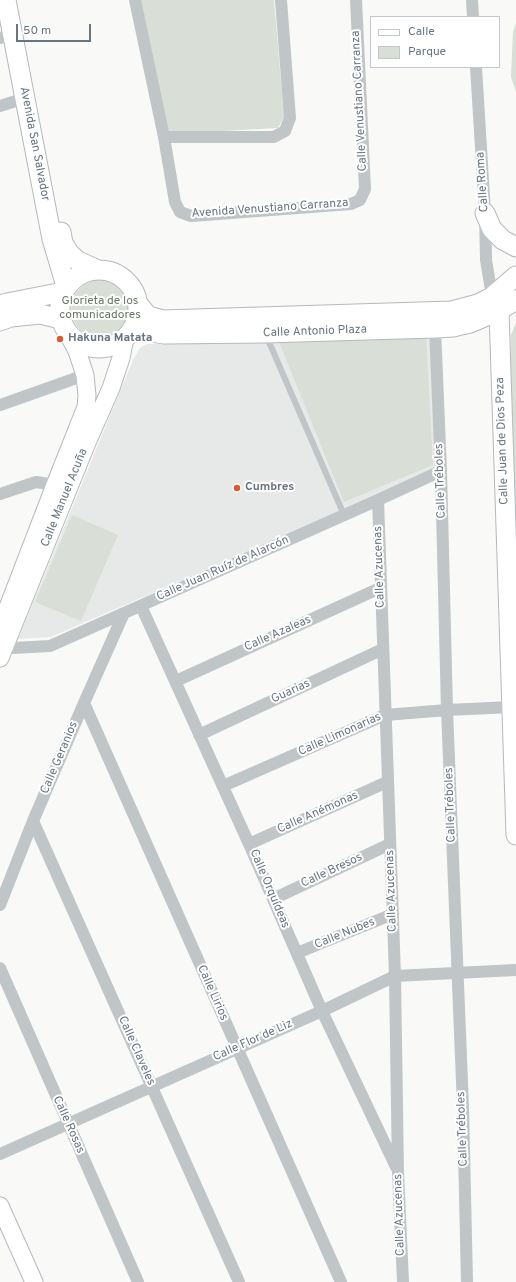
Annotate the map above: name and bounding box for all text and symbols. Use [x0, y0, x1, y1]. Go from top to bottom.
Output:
scale bar [18, 16, 93, 42]
legend [370, 16, 500, 68]
text: 50 m [23, 23, 51, 39]
text: Calle [408, 24, 435, 40]
street label: Calle Venustiano Carranza [349, 30, 371, 172]
text: Parque [408, 44, 446, 60]
street label: Avenida San Salvador [16, 86, 52, 202]
street label: Calle Roma [474, 151, 492, 213]
street label: Avenida Venustiano Carranza [191, 196, 349, 222]
park label: Glorieta de los comunicadores [59, 295, 141, 323]
street label: Calle Antonio Plaza [263, 323, 367, 341]
place label: Hakuna Matata [68, 332, 153, 346]
marker: Hakuna Matata [55, 334, 65, 344]
street label: Calle Juan de Dios Peza [494, 377, 512, 505]
street label: Calle Tréboles [432, 443, 450, 519]
street label: Calle Manuel Acuña [39, 447, 91, 549]
place label: Cumbres [245, 481, 294, 495]
marker: Cumbres [232, 483, 242, 493]
street label: Calle Azucenas [371, 526, 389, 608]
street label: Calle Juan Ruíz de Alarcón [155, 533, 291, 605]
street label: Calle Azaleas [242, 613, 314, 655]
street label: Guarias [269, 677, 313, 707]
street label: Calle Limonarias [296, 710, 384, 760]
street label: Calle Geranios [38, 720, 82, 796]
street label: Calle Tréboles [442, 767, 460, 843]
street label: Calle Anémonas [275, 789, 361, 837]
street label: Calle Orquídeas [246, 847, 292, 931]
street label: Calle Azucenas [383, 850, 401, 932]
street label: Calle Bresos [299, 851, 365, 891]
street label: Calle Nubes [313, 915, 377, 953]
street label: Calle Lirios [193, 963, 231, 1023]
street label: Calle Claveles [114, 1014, 158, 1088]
street label: Calle Flor de Liz [211, 1017, 295, 1065]
street label: Calle Tréboles [454, 1091, 472, 1167]
street label: Calle Rosas [49, 1094, 87, 1156]
street label: Calle Azucenas [391, 1174, 409, 1256]

